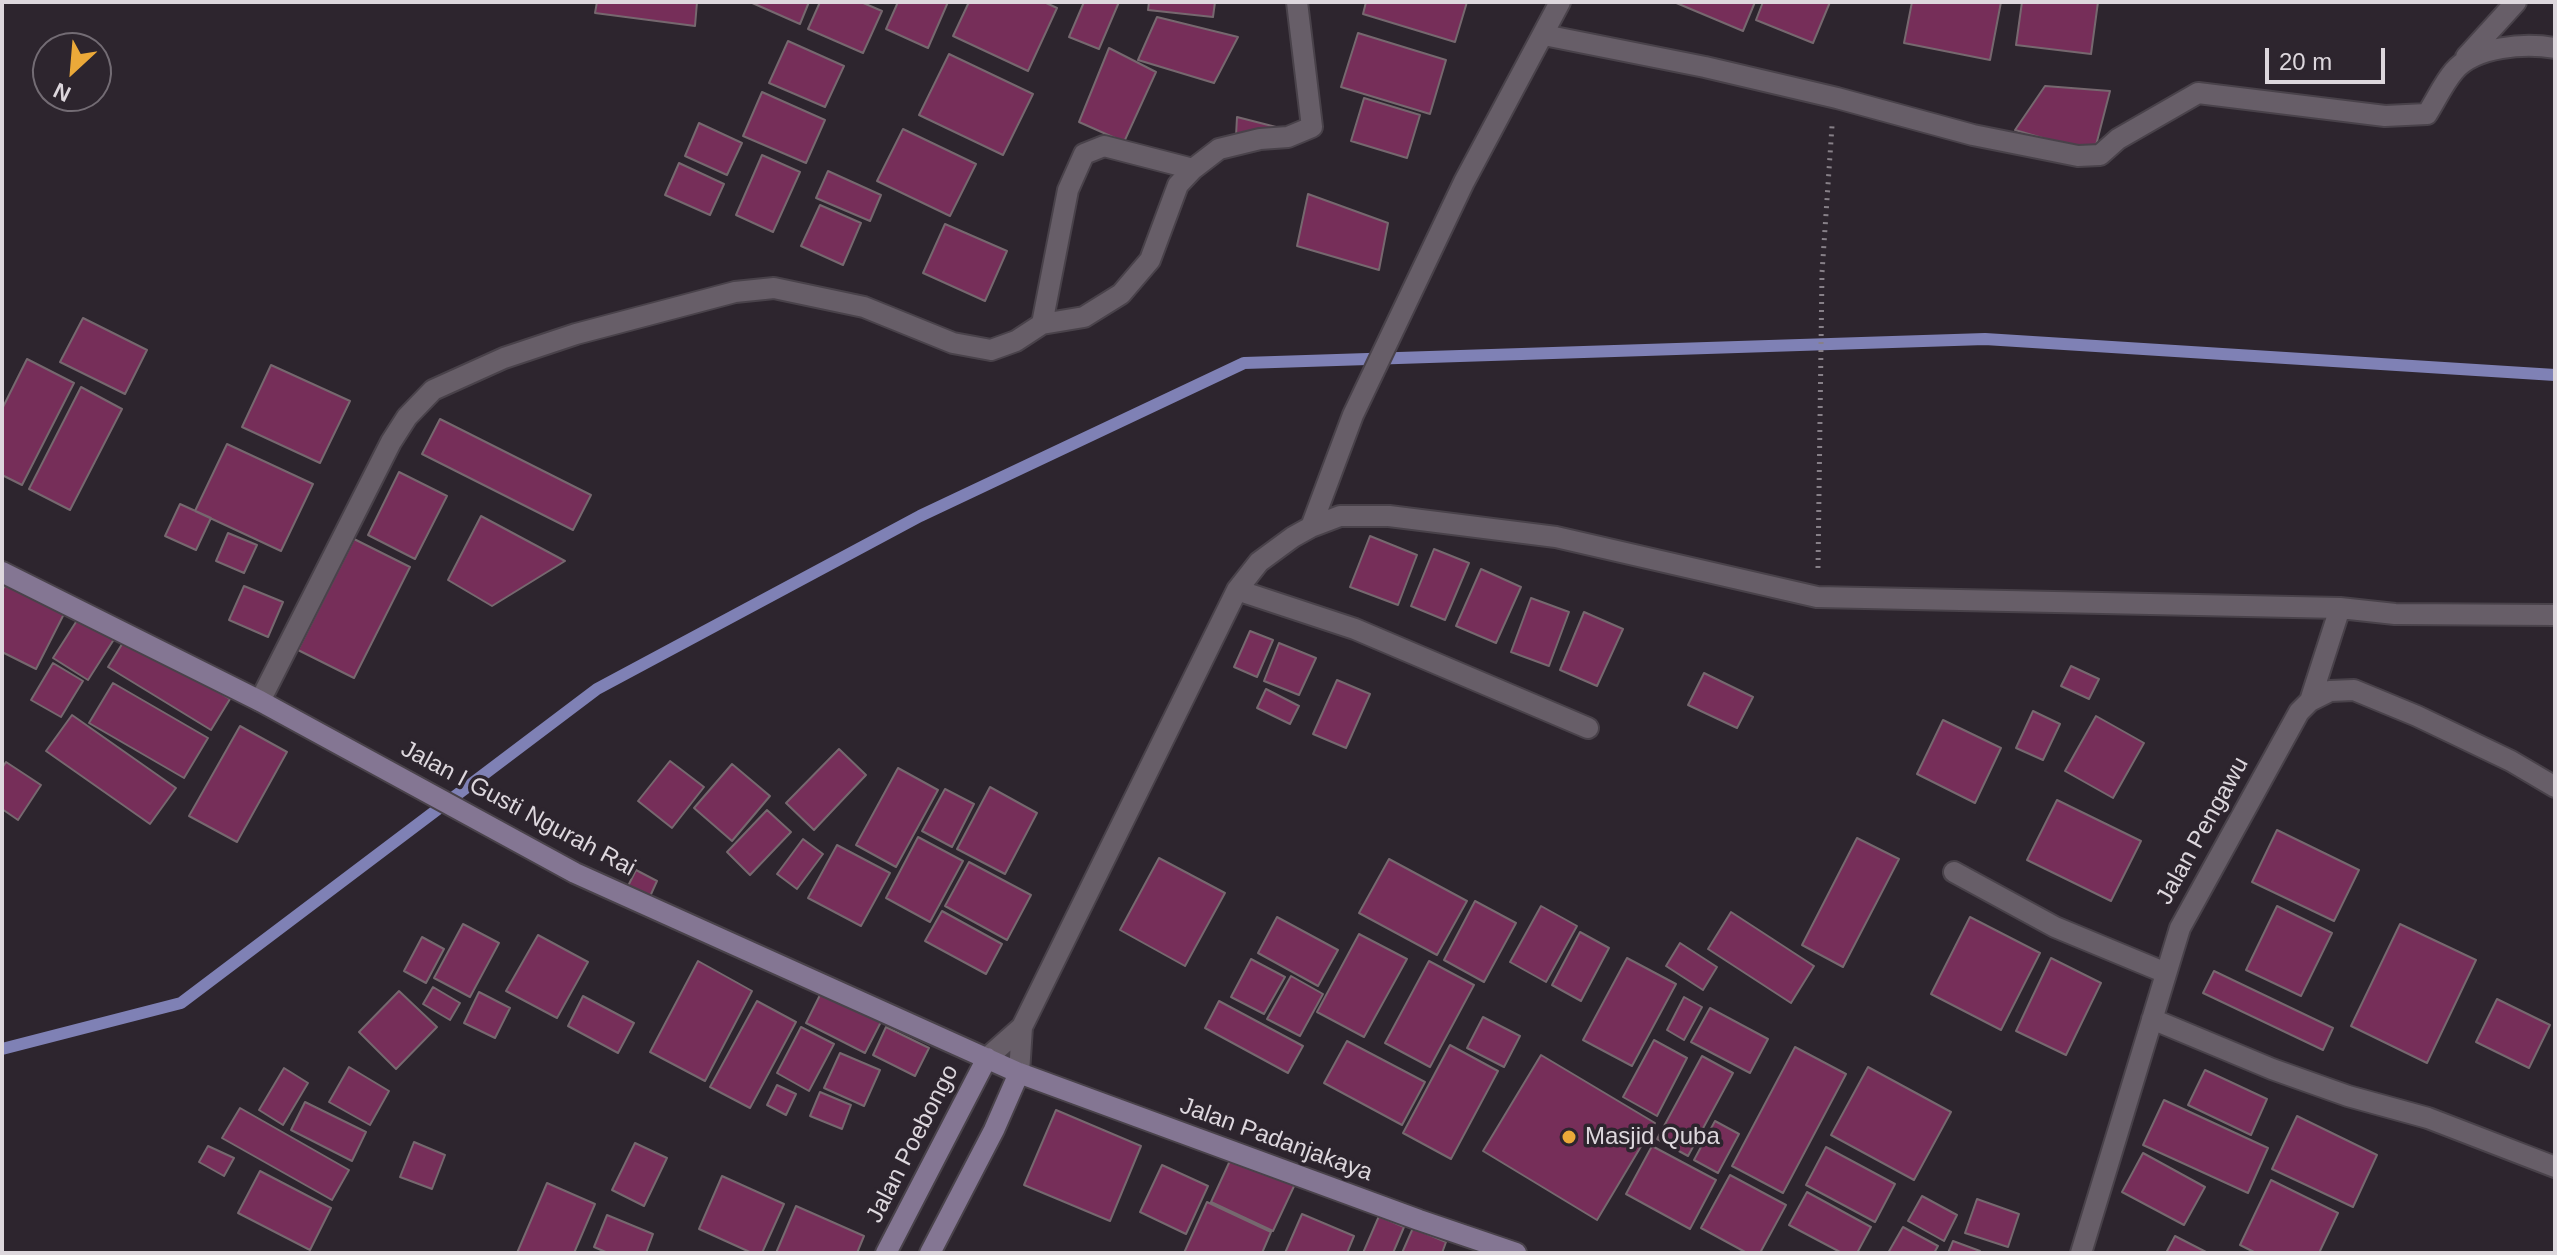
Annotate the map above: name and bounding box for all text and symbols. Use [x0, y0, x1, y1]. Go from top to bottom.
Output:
north arrow [32, 32, 112, 112]
scale bar [2269, 32, 2389, 82]
text: 20 m [2279, 48, 2332, 75]
text: N [50, 78, 75, 107]
street label: Jalan I Gusti Ngurah Rai [396, 735, 640, 883]
street label: Jalan Pengawu [2151, 752, 2255, 910]
street label: Jalan Poebongo [861, 1060, 965, 1228]
street label: Jalan Padanjakaya [1176, 1092, 1376, 1188]
place label: Masjid Quba [1585, 1123, 1720, 1151]
marker: Masjid Quba [1560, 1128, 1578, 1146]

